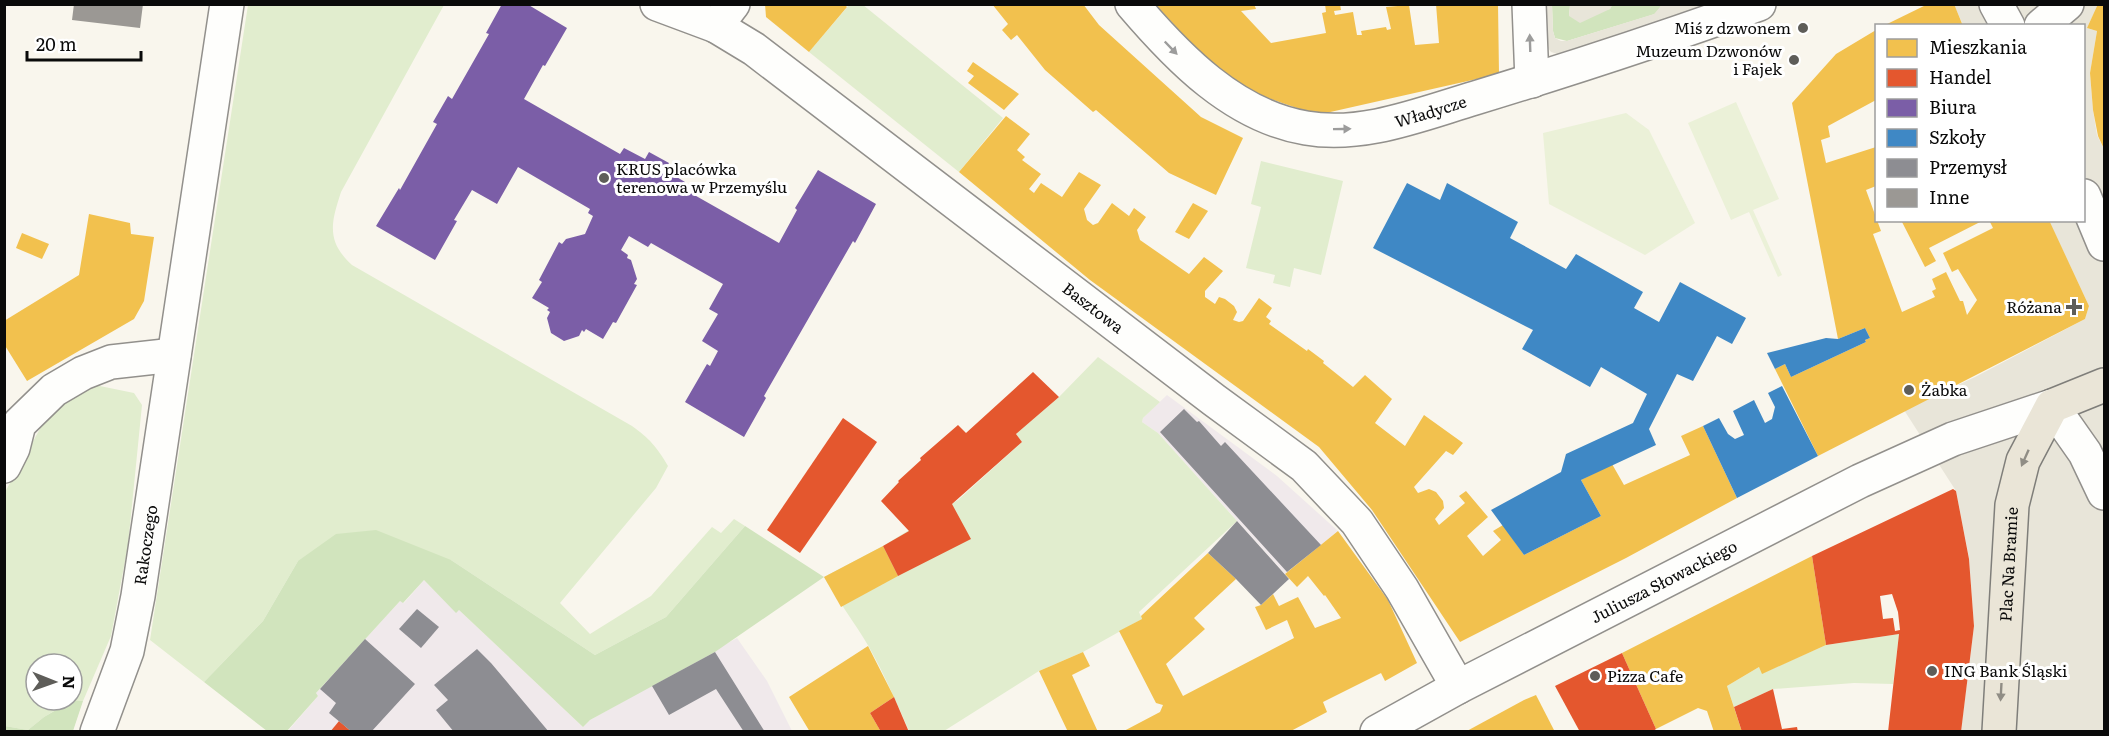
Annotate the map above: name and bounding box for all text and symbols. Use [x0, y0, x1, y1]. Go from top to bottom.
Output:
place label: Miś z dzwonem [1674, 15, 1791, 39]
marker: Miś z dzwonem [1796, 21, 1810, 35]
scale bar [27, 24, 141, 62]
legend [1875, 24, 2085, 222]
text: 20 m [36, 30, 77, 57]
one-way arrow [1526, 33, 1535, 52]
text: Mieszkania [1929, 33, 2027, 60]
place label: Muzeum Dzwonów i Fajek [1636, 38, 1782, 80]
one-way arrow [1164, 40, 1178, 54]
marker: Muzeum Dzwonów i Fajek [1787, 53, 1801, 67]
text: Handel [1929, 63, 1991, 90]
street label: Władycze [1392, 88, 1469, 133]
text: Biura [1929, 93, 1977, 120]
text: Szkoły [1929, 123, 1987, 150]
one-way arrow [1332, 124, 1351, 134]
text: Przemysł [1929, 153, 2007, 180]
place label: KRUS placówka terenowa w Przemyślu [616, 156, 787, 198]
marker: KRUS placówka terenowa w Przemyślu [597, 171, 611, 185]
text: Inne [1929, 183, 1969, 210]
street label: Basztowa [1058, 276, 1130, 339]
place label: Różana [2006, 294, 2062, 318]
marker: Różana [2067, 300, 2081, 314]
place label: Żabka [1921, 377, 1968, 401]
marker: Żabka [1902, 383, 1916, 397]
one-way arrow [2021, 449, 2030, 466]
street label: Rakoczego [127, 503, 163, 587]
street label: Plac Na Bramie [1992, 506, 2023, 622]
street label: Juliusza Słowackiego [1586, 533, 1741, 628]
north arrow [24, 652, 84, 712]
place label: ING Bank Śląski [1944, 658, 2067, 682]
place label: Pizza Cafe [1607, 663, 1683, 687]
marker: ING Bank Śląski [1925, 664, 1939, 678]
marker: Pizza Cafe [1588, 669, 1602, 683]
text: N [58, 675, 82, 689]
one-way arrow [1997, 683, 2006, 702]

